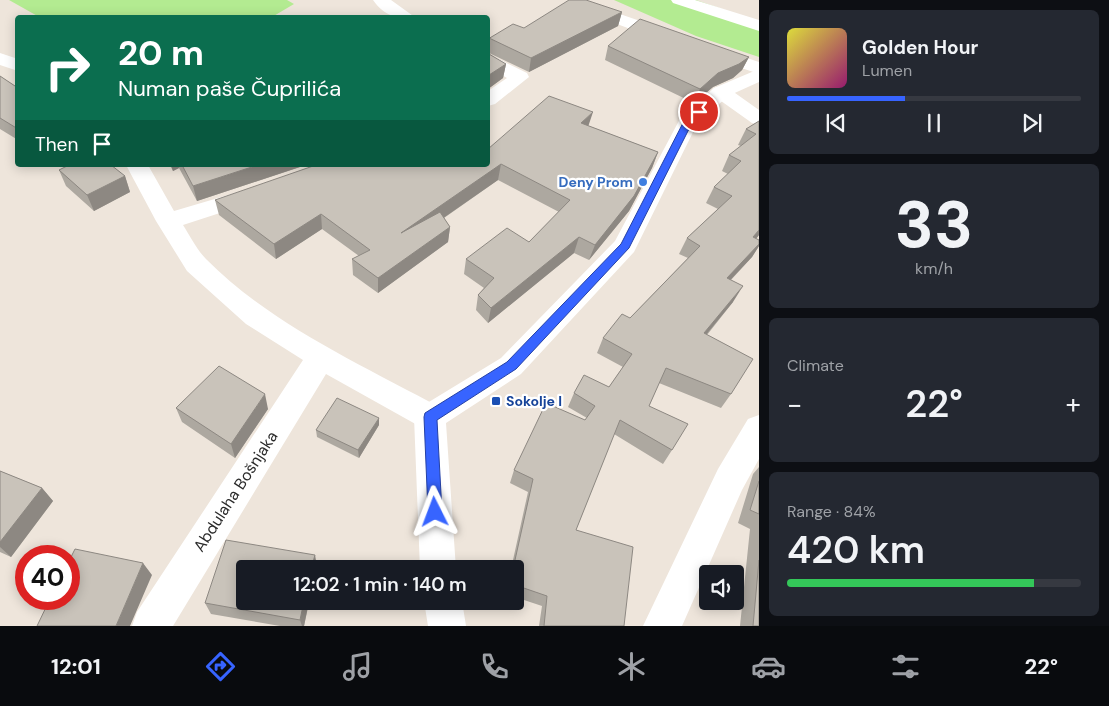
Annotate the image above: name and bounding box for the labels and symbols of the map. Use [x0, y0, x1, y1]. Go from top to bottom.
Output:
pin [678, 91, 720, 133]
place label: Deny Prom [559, 173, 633, 191]
marker: Deny Prom [637, 176, 649, 188]
place label: Sokolje I [506, 392, 562, 410]
marker: Sokolje I [490, 395, 502, 407]
street label: Abdulaha Bošnjaka [189, 427, 282, 556]
position arrow [408, 485, 460, 537]
speed limit sign: 40 [15, 545, 80, 610]

